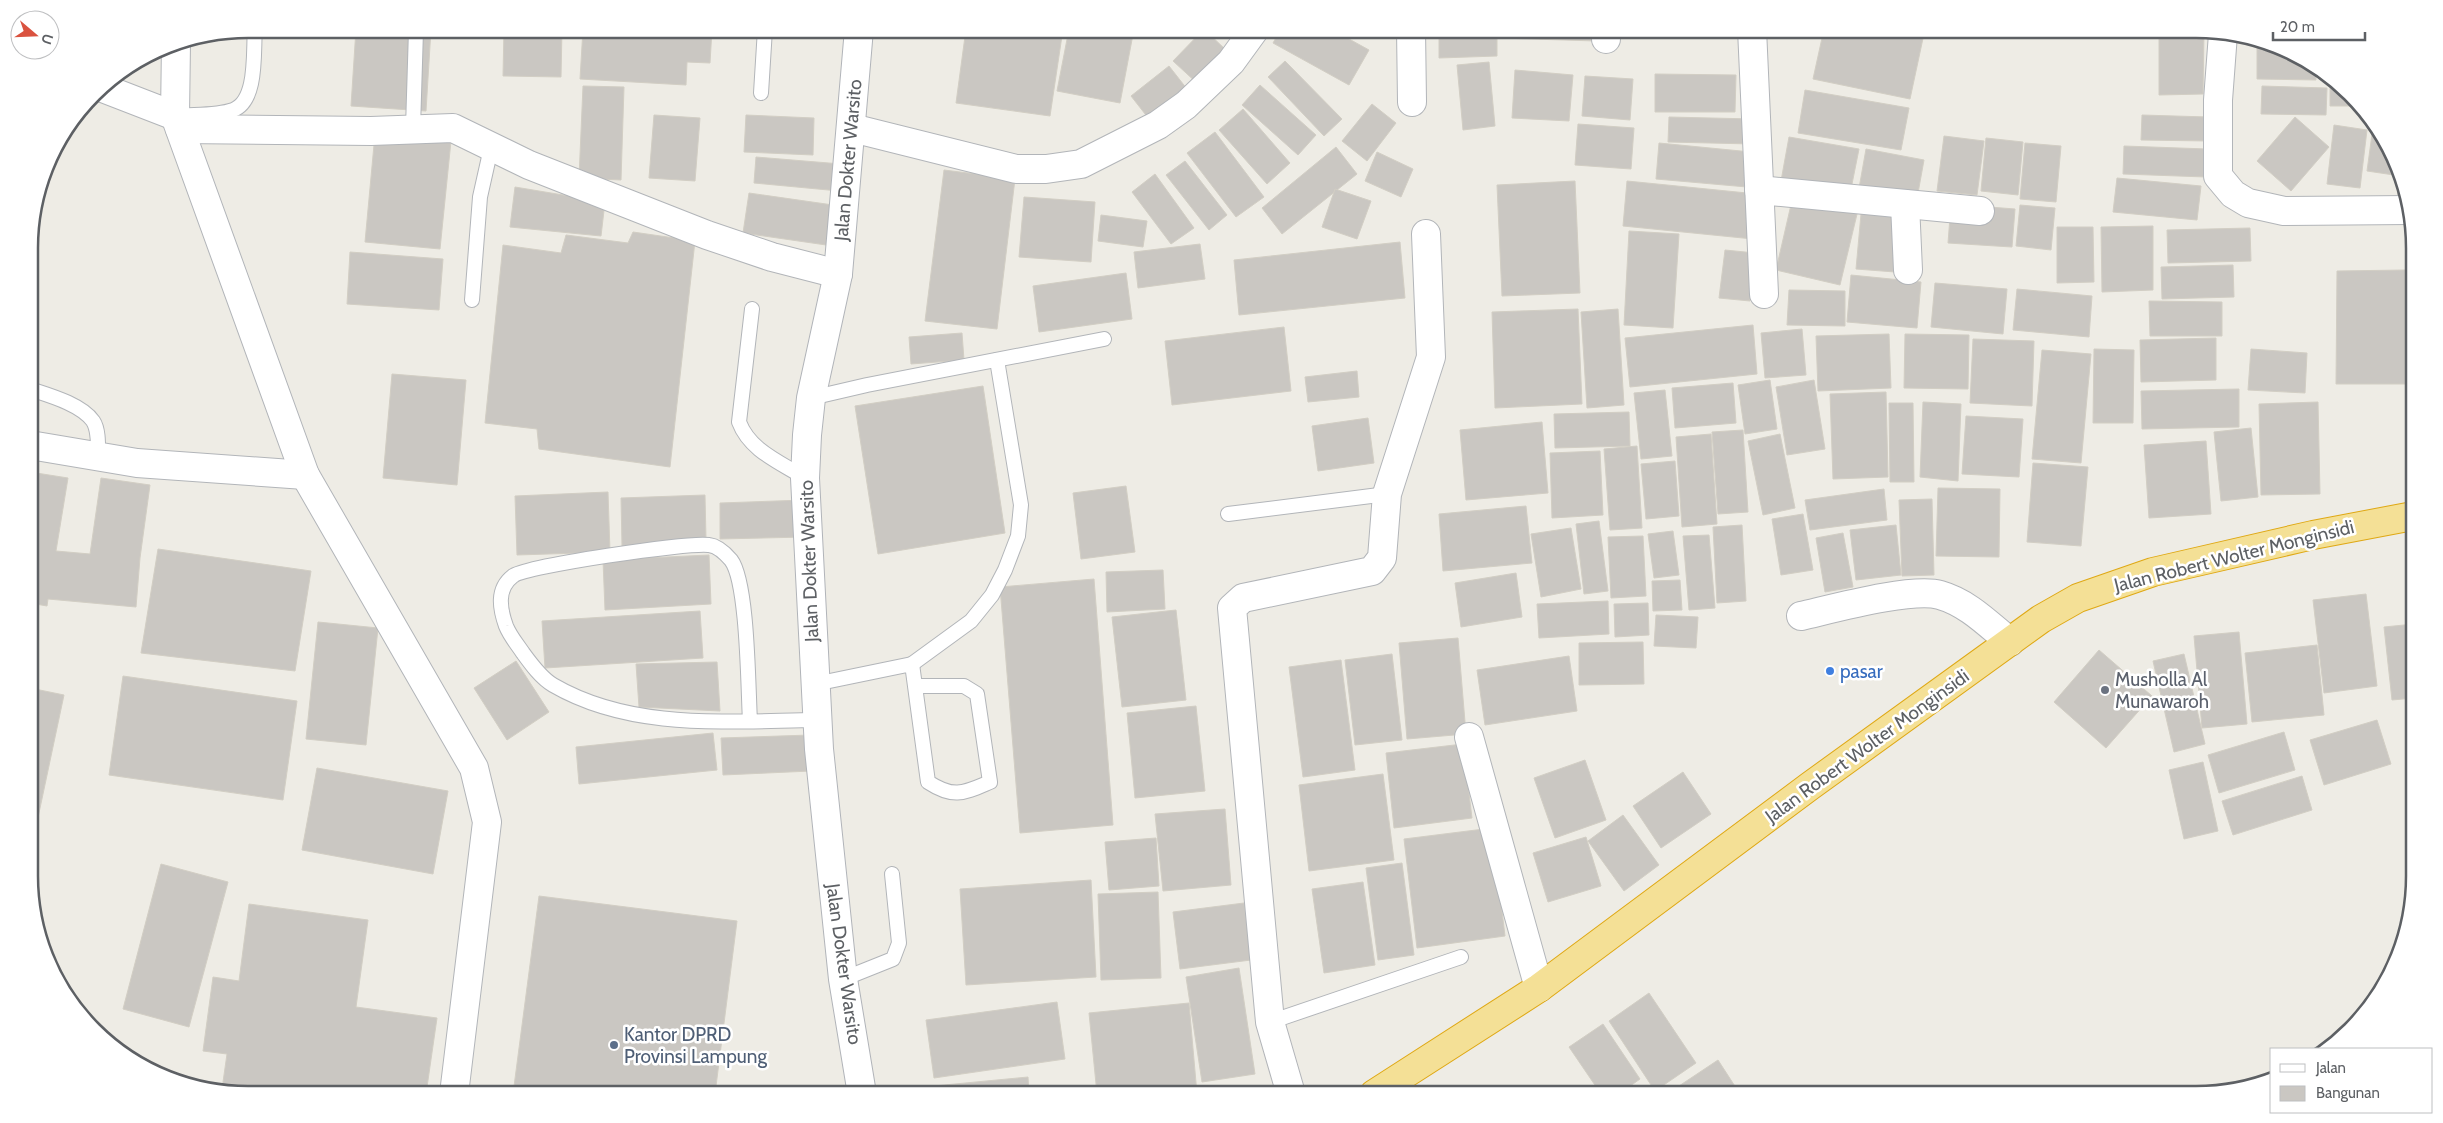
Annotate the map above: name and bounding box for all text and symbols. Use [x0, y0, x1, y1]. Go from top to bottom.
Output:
north arrow [10, 10, 60, 60]
scale bar [2273, 10, 2366, 42]
text: 20 m [2280, 18, 2315, 36]
text: U [37, 32, 57, 47]
street label: Jalan Dokter Warsito [829, 78, 867, 243]
street label: Jalan Dokter Warsito [795, 480, 823, 643]
street label: Jalan Robert Wolter Monginsidi [2111, 515, 2356, 597]
place label: pasar [1840, 660, 1883, 683]
street label: Jalan Robert Wolter Monginsidi [1760, 664, 1973, 828]
marker: pasar [1824, 665, 1836, 677]
place label: Musholla Al Munawaroh [2115, 668, 2209, 713]
marker: Musholla Al Munawaroh [2099, 684, 2111, 696]
street label: Jalan Dokter Warsito [821, 881, 867, 1046]
place label: Kantor DPRD Provinsi Lampung [624, 1023, 767, 1068]
marker: Kantor DPRD Provinsi Lampung [608, 1039, 620, 1051]
legend [2270, 1048, 2433, 1113]
text: Jalan [2315, 1059, 2346, 1077]
text: Bangunan [2316, 1084, 2380, 1102]

